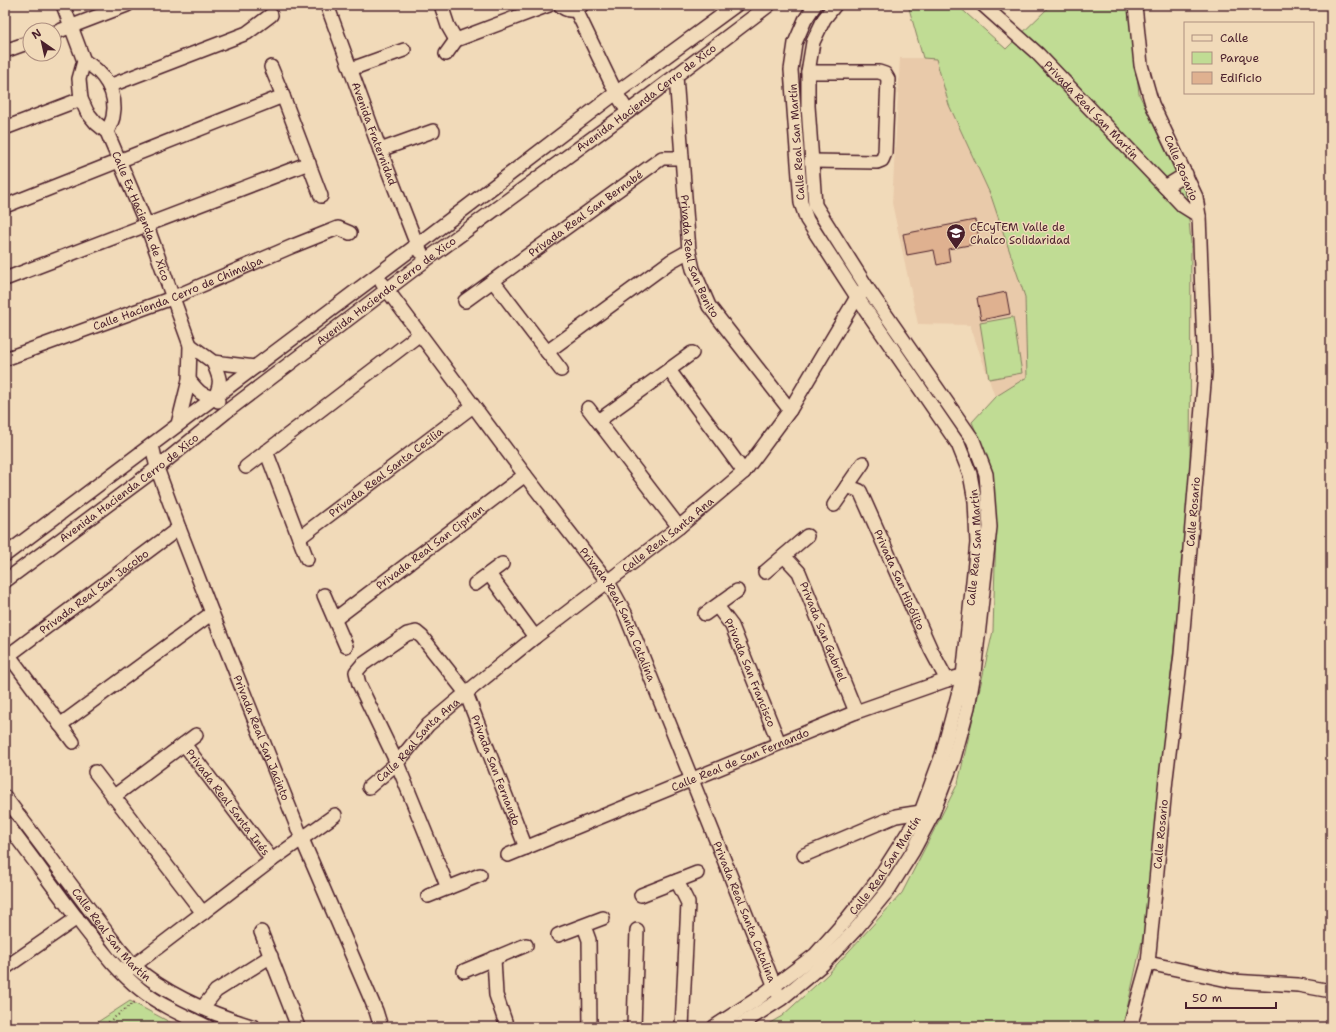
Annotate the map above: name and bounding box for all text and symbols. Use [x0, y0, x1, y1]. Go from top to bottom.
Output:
north arrow [22, 22, 62, 62]
legend [1184, 22, 1314, 94]
text: N [29, 25, 45, 43]
text: Calle [1220, 30, 1249, 46]
street label: Avenida Hacienda Cerro de Xico [573, 40, 720, 155]
text: Parque [1220, 50, 1259, 66]
street label: Privada Real San Martín [1041, 57, 1142, 163]
text: Edificio [1220, 70, 1262, 86]
street label: Avenida Fraternidad [348, 80, 401, 188]
street label: Calle Real San Martín [785, 83, 809, 201]
street label: Calle Rosario [1160, 133, 1202, 203]
street label: Calle Ex Hacienda de Xico [108, 149, 174, 283]
street label: Privada Real San Bernabé [525, 167, 646, 260]
street label: Privada Real San Benito [677, 194, 723, 321]
place label: CECyTEM Valle de Chalco Solidaridad [970, 220, 1070, 248]
school or university icon: CECyTEM Valle de Chalco Solidaridad [945, 222, 967, 250]
street label: Avenida Hacienda Cerro de Xico [313, 233, 459, 348]
street label: Calle Hacienda Cerro de Chimalpa [91, 252, 265, 334]
street label: Privada Real Santa Cecilia [326, 424, 446, 520]
street label: Avenida Hacienda Cerro de Xico [56, 430, 202, 546]
street label: Calle Rosario [1183, 476, 1204, 547]
street label: Calle Real San Martín [963, 488, 984, 607]
street label: Calle Real Santa Ana [619, 493, 717, 576]
street label: Privada Real San Ciprian [373, 501, 487, 593]
street label: Privada San Hipólito [871, 527, 929, 633]
street label: Privada Real Santa Catalina [576, 544, 659, 684]
street label: Privada Real San Jacobo [36, 546, 152, 637]
street label: Privada San Gabriel [796, 579, 850, 684]
street label: Privada San Francisco [721, 615, 779, 730]
street label: Privada Real San Jacinto [230, 673, 294, 803]
street label: Calle Real Santa Ana [373, 694, 463, 785]
street label: Privada San Fernando [468, 713, 524, 828]
street label: Calle Real de San Fernando [669, 724, 812, 795]
street label: Privada Real Santa Inés [183, 746, 273, 859]
street label: Calle Rosario [1150, 798, 1171, 870]
street label: Calle Real San Martín [846, 813, 924, 918]
street label: Privada Real Santa Catalina [710, 839, 780, 984]
street label: Calle Real San Martín [68, 885, 154, 985]
scale bar [1186, 984, 1276, 1010]
text: 50 m [1192, 990, 1222, 1006]

